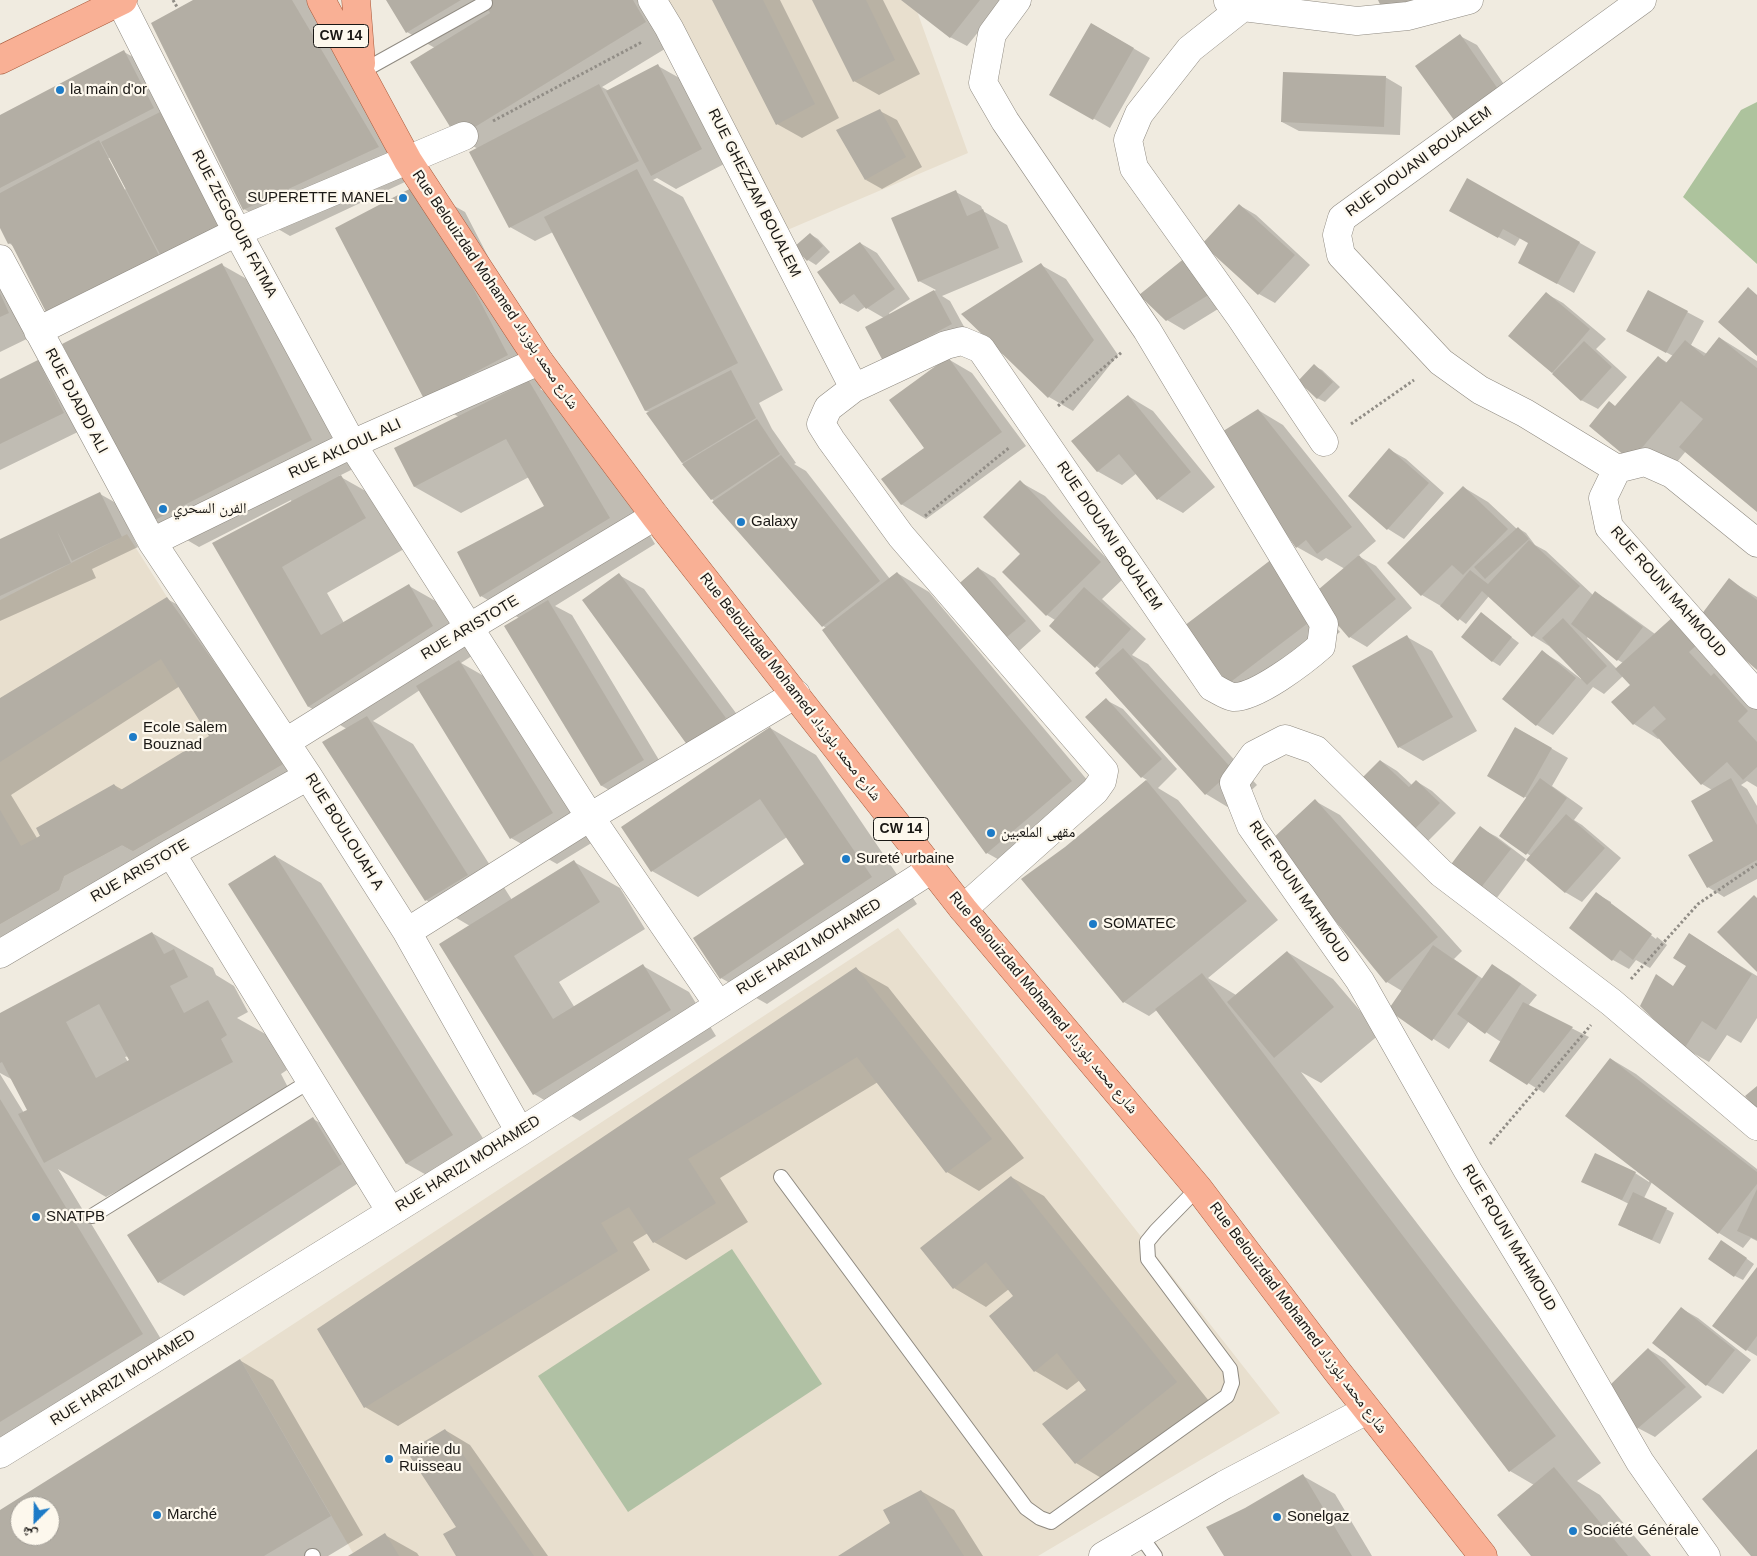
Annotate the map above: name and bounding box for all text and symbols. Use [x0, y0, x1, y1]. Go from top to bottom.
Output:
road number: CW 14 [314, 24, 368, 48]
place label: la main d'or [70, 81, 147, 99]
marker: la main d'or [54, 84, 66, 96]
street label: RUE DIOUANI BOUALEM [1343, 103, 1495, 221]
street label: RUE GHEZZAM BOUALEM [704, 106, 804, 280]
street label: RUE ZEGGOUR FATMA [187, 147, 281, 301]
street label: Rue Belouizdad Mohamed شارع محمد بلوزداد [408, 167, 582, 413]
place label: SUPERETTE MANEL [247, 189, 393, 207]
marker: SUPERETTE MANEL [397, 192, 409, 204]
street label: RUE DJADID ALI [41, 345, 111, 457]
street label: RUE AKLOUL ALI [286, 415, 404, 483]
street label: RUE DIOUANI BOUALEM [1052, 458, 1166, 614]
place label: الفرن السحري [173, 500, 247, 518]
marker: الفرن السحري [157, 503, 169, 515]
place label: Galaxy [751, 513, 798, 531]
marker: Galaxy [735, 516, 747, 528]
street label: RUE ROUNI MAHMOUD [1606, 523, 1730, 661]
street label: Rue Belouizdad Mohamed شارع محمد بلوزداد [695, 569, 885, 805]
street label: RUE ARISTOTE [418, 592, 522, 664]
place label: Ecole Salem Bouznad [143, 719, 227, 754]
marker: Ecole Salem Bouznad [127, 731, 139, 743]
street label: RUE BOULOUAH A [301, 770, 387, 894]
road number: CW 14 [874, 818, 928, 841]
street label: RUE ROUNI MAHMOUD [1245, 818, 1353, 966]
place label: مقهى الملعبين [1001, 824, 1075, 842]
marker: مقهى الملعبين [985, 827, 997, 839]
street label: RUE ARISTOTE [88, 836, 192, 906]
place label: Sureté urbaine [856, 850, 954, 868]
marker: Sureté urbaine [840, 853, 852, 865]
street label: Rue Belouizdad Mohamed شارع محمد بلوزداد [945, 888, 1141, 1118]
street label: RUE HARIZI MOHAMED [733, 895, 885, 999]
place label: SOMATEC [1103, 915, 1176, 933]
marker: SOMATEC [1087, 918, 1099, 930]
street label: RUE HARIZI MOHAMED [392, 1112, 544, 1216]
street label: RUE ROUNI MAHMOUD [1458, 1162, 1560, 1314]
street label: Rue Belouizdad Mohamed شارع محمد بلوزداد [1205, 1199, 1391, 1437]
place label: SNATPB [46, 1208, 105, 1226]
marker: SNATPB [30, 1211, 42, 1223]
street label: RUE HARIZI MOHAMED [47, 1326, 199, 1430]
place label: Mairie du Ruisseau [399, 1441, 462, 1476]
marker: Mairie du Ruisseau [383, 1453, 395, 1465]
north arrow [10, 1496, 60, 1546]
place label: Marché [167, 1506, 217, 1524]
place label: Sonelgaz [1287, 1508, 1350, 1526]
marker: Marché [151, 1509, 163, 1521]
marker: Sonelgaz [1271, 1511, 1283, 1523]
place label: Société Générale [1583, 1522, 1699, 1540]
text: ش [20, 1524, 40, 1544]
marker: Société Générale [1567, 1525, 1579, 1537]

